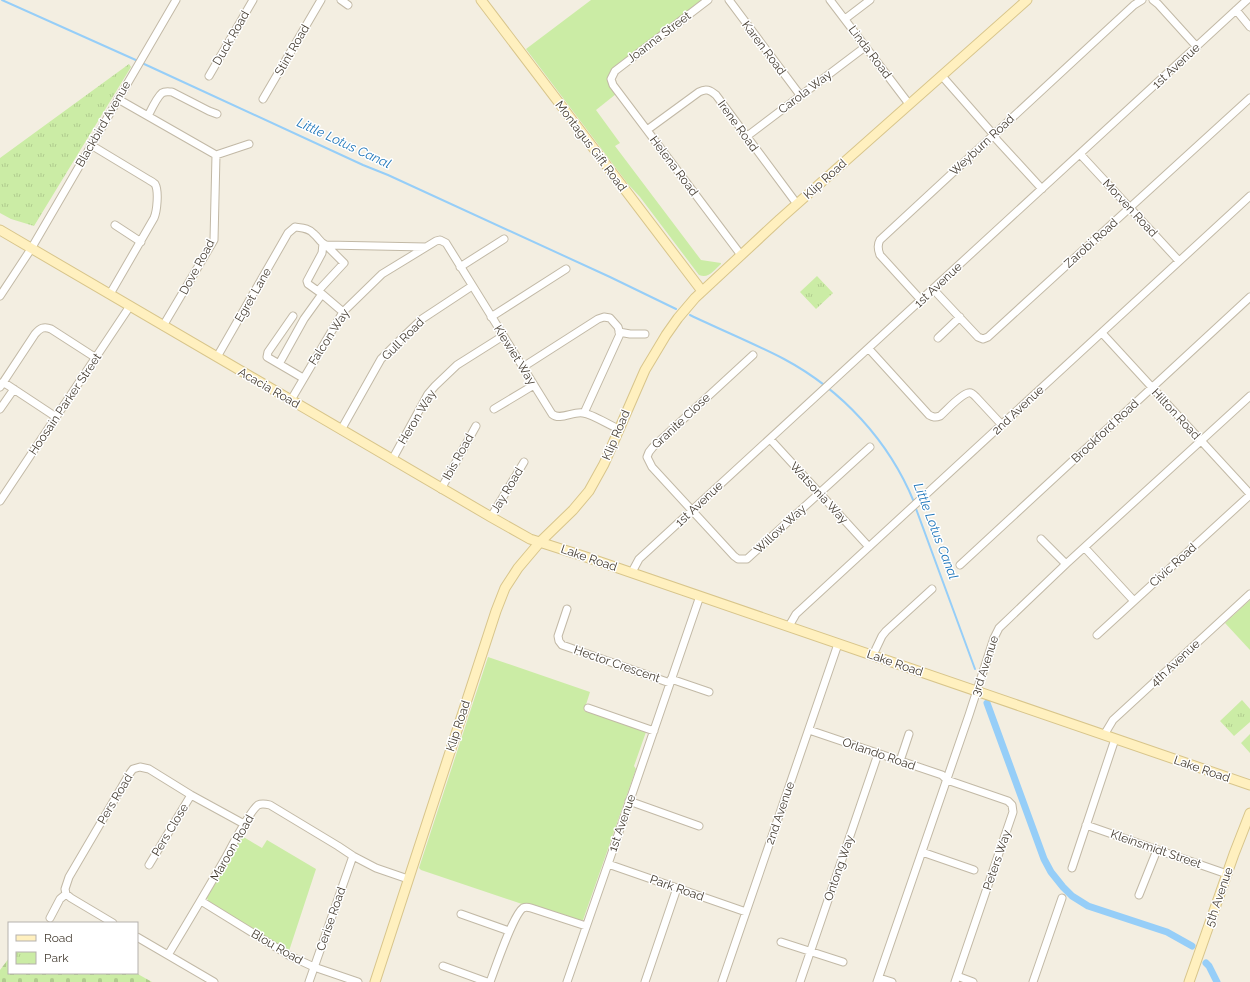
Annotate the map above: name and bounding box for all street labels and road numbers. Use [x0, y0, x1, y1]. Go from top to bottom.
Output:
street label: Duck Road [210, 8, 252, 68]
street label: Joanna Street [624, 8, 694, 66]
street label: Karen Road [739, 18, 789, 78]
street label: Stint Road [272, 22, 312, 78]
street label: Linda Road [846, 23, 894, 81]
street label: 1st Avenue [1149, 41, 1203, 91]
street label: Carola Way [776, 67, 835, 117]
street label: Blackbird Avenue [73, 78, 133, 170]
street label: Montagus Gift Road [552, 98, 630, 194]
street label: Irene Road [715, 98, 761, 154]
street label: Weyburn Road [947, 112, 1017, 178]
street label: Helena Road [647, 133, 701, 199]
street label: Klip Road [801, 156, 849, 202]
street label: Morven Road [1100, 176, 1160, 240]
street label: Zarobi Road [1061, 215, 1121, 271]
street label: Dove Road [177, 237, 217, 297]
street label: 1st Avenue [911, 260, 965, 310]
street label: Egret Lane [232, 265, 274, 325]
street label: Falcon Way [306, 306, 353, 368]
street label: Gull Road [379, 315, 427, 363]
street label: Kiewiet Way [491, 322, 539, 388]
street label: Hoosain Parker Street [26, 351, 104, 457]
street label: Acacia Road [236, 365, 302, 411]
street label: 2nd Avenue [989, 383, 1047, 437]
street label: Hilton Road [1149, 386, 1203, 442]
street label: Heron Way [395, 387, 439, 447]
street label: Granite Close [649, 390, 713, 452]
street label: Brookford Road [1068, 396, 1142, 466]
street label: Klip Road [599, 408, 633, 462]
street label: Ibis Road [440, 431, 476, 483]
street label: Watsonia Way [787, 459, 851, 527]
street label: Jay Road [488, 465, 526, 515]
street label: 1st Avenue [672, 479, 726, 529]
street label: Willow Way [751, 501, 809, 556]
street label: Civic Road [1147, 540, 1199, 590]
street label: Lake Road [559, 542, 619, 574]
street label: 3rd Avenue [969, 634, 1001, 698]
street label: 4th Avenue [1147, 637, 1203, 689]
street label: Hector Crescent [572, 643, 662, 685]
street label: Lake Road [865, 647, 925, 679]
street label: Klip Road [443, 699, 473, 753]
street label: Orlando Road [841, 735, 917, 773]
street label: Lake Road [1172, 753, 1232, 785]
street label: Pers Road [95, 771, 135, 827]
street label: 2nd Avenue [763, 780, 797, 846]
street label: 1st Avenue [606, 792, 638, 854]
street label: Pers Close [149, 801, 191, 859]
street label: Maroon Road [207, 812, 257, 884]
street label: Kleinsmidt Street [1109, 827, 1203, 871]
street label: Peters Way [980, 828, 1014, 892]
street label: Ontong Way [821, 833, 857, 903]
street label: 5th Avenue [1202, 865, 1236, 929]
street label: Park Road [648, 872, 706, 904]
street label: Cerise Road [314, 885, 348, 953]
street label: Blou Road [249, 927, 305, 967]

